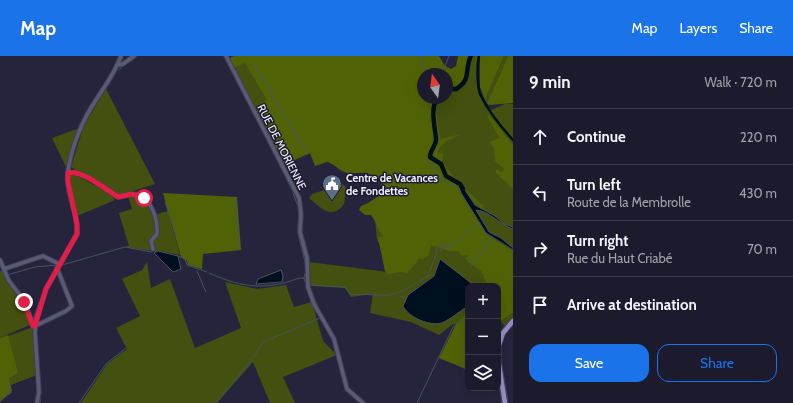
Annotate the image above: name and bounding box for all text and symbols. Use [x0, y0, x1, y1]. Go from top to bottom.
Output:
text: Map [20, 17, 56, 40]
text: Map [632, 19, 657, 37]
text: Layers [679, 19, 717, 37]
text: Share [739, 19, 773, 37]
north arrow [417, 68, 453, 104]
text: 9 min [529, 72, 571, 92]
text: Walk · 720 m [704, 74, 777, 90]
street label: RUE DE MORIENNE [254, 102, 310, 192]
icon: ahead [529, 126, 551, 148]
text: Continue [567, 128, 626, 146]
text: 220 m [740, 129, 777, 145]
place label: Centre de Vacances de Fondettes [346, 171, 438, 198]
public building icon: Centre de Vacances de Fondettes [321, 173, 343, 201]
text: Turn left [567, 176, 621, 194]
icon: left [529, 182, 551, 204]
text: 430 m [739, 185, 777, 201]
route start [135, 189, 153, 207]
text: Route de la Membrolle [567, 194, 691, 210]
text: Turn right [567, 232, 628, 250]
icon: right [529, 238, 551, 260]
text: 70 m [747, 241, 777, 257]
text: Rue du Haut Criabé [567, 250, 672, 266]
map controls [465, 283, 501, 391]
button: + [465, 283, 501, 319]
route end [15, 293, 33, 311]
icon: arrive [529, 294, 551, 316]
text: Arrive at destination [567, 296, 697, 314]
button: − [465, 319, 501, 355]
button: Save [529, 344, 649, 382]
button: Share [657, 344, 777, 382]
button: layers [465, 355, 501, 391]

